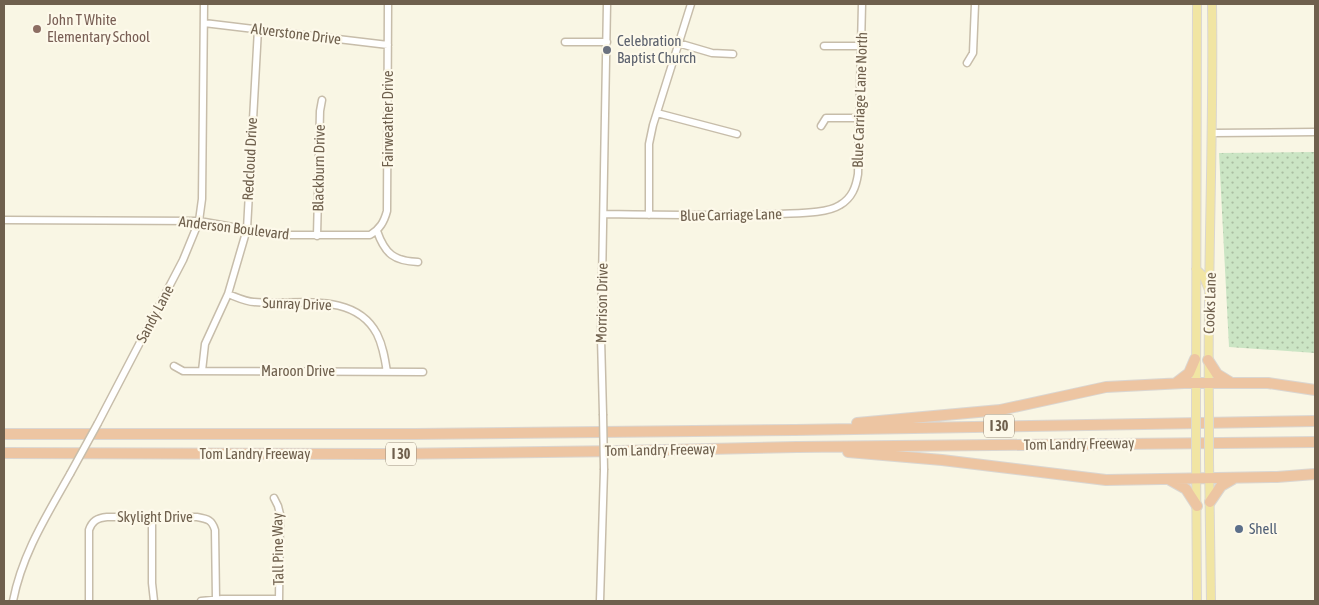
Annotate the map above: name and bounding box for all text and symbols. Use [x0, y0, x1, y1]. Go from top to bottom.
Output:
place label: John T White Elementary School [47, 11, 150, 45]
street label: Alverstone Drive [250, 20, 342, 47]
marker: John T White Elementary School [31, 23, 43, 35]
place label: Celebration Baptist Church [617, 32, 696, 66]
street label: Blue Carriage Lane North [849, 32, 870, 168]
marker: Celebration Baptist Church [601, 44, 613, 56]
street label: Fairweather Drive [379, 70, 396, 168]
street label: Redcloud Drive [239, 117, 260, 201]
street label: Blackburn Drive [309, 124, 328, 212]
street label: Blue Carriage Lane [680, 205, 782, 224]
street label: Anderson Boulevard [178, 212, 290, 243]
street label: Morrison Drive [592, 263, 611, 343]
street label: Cooks Lane [1200, 272, 1219, 334]
street label: Sandy Lane [132, 282, 177, 345]
street label: Sunray Drive [262, 294, 332, 313]
street label: Maroon Drive [261, 362, 335, 379]
road number: I 30 [984, 414, 1014, 438]
street label: Tom Landry Freeway [1023, 434, 1135, 453]
street label: Tom Landry Freeway [604, 440, 716, 459]
road number: I 30 [386, 442, 416, 466]
street label: Tom Landry Freeway [200, 445, 310, 462]
street label: Skylight Drive [117, 508, 193, 525]
street label: Tall Pine Way [268, 512, 287, 586]
place label: Shell [1249, 520, 1277, 537]
marker: Shell [1233, 523, 1245, 535]

